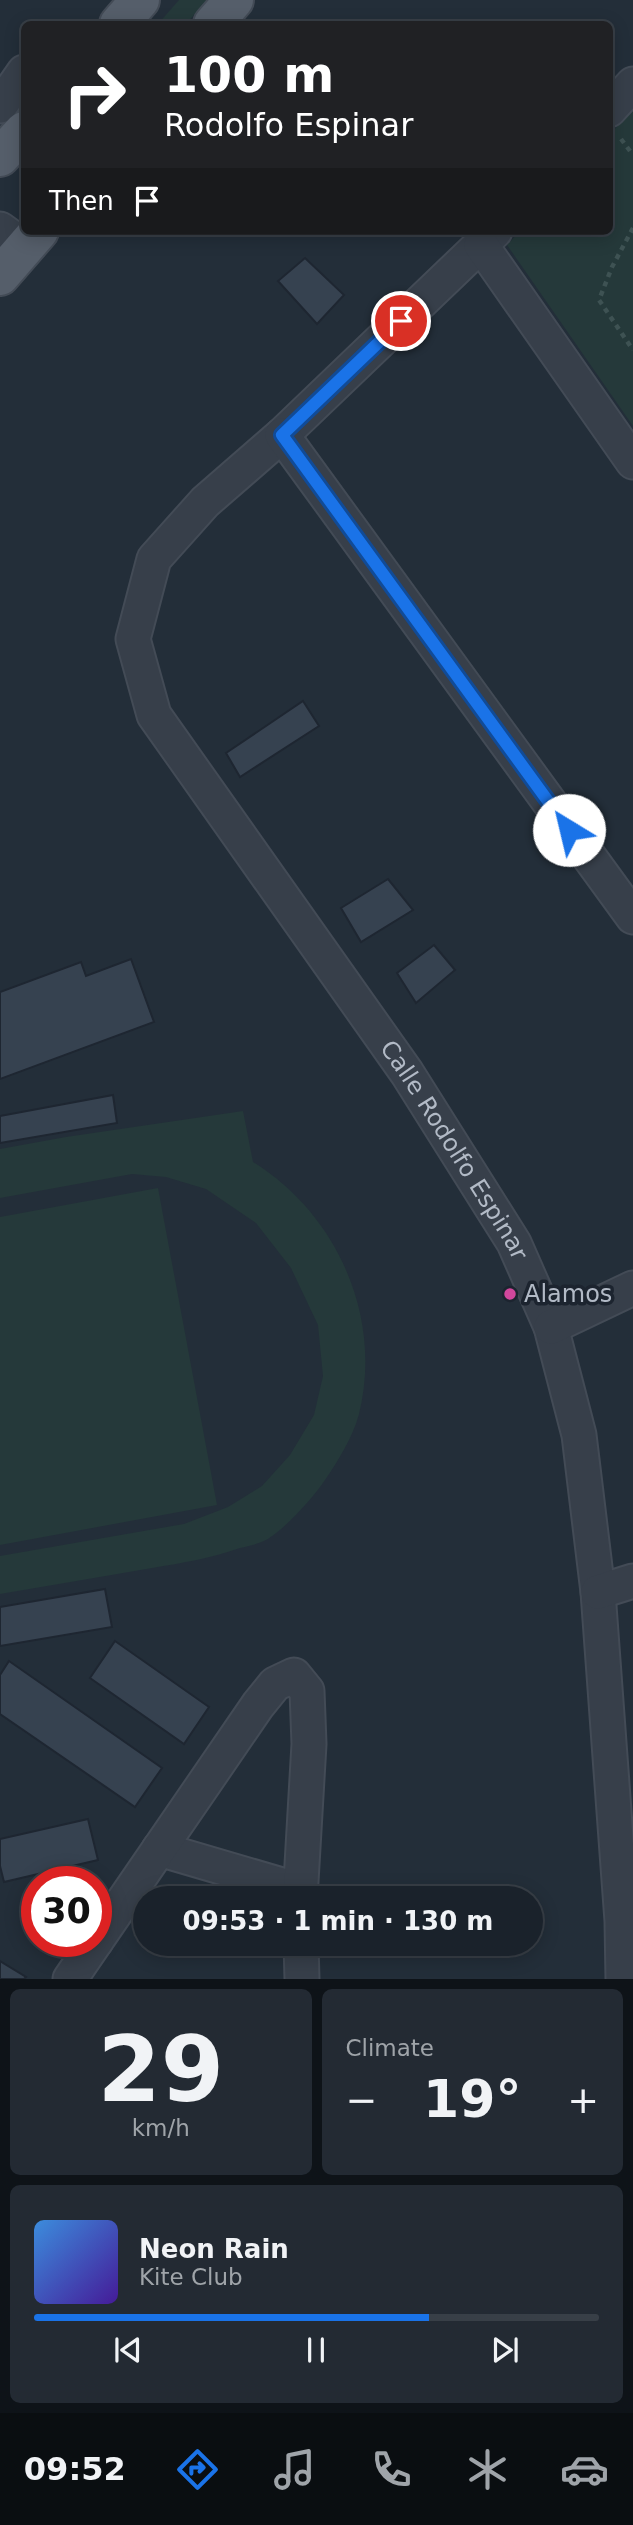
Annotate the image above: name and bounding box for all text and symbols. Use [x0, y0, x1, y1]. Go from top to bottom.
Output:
text: 100 m [164, 47, 334, 104]
icon: right [49, 49, 140, 140]
text: Rodolfo Espinar [164, 106, 413, 144]
icon: arrive [128, 182, 166, 220]
text: Then [49, 186, 114, 216]
pin [371, 291, 431, 351]
icon: arrive [382, 302, 420, 340]
position arrow [532, 793, 606, 867]
street label: Calle Rodolfo Espinar [374, 1035, 534, 1264]
place label: Alamos [524, 1280, 612, 1308]
marker: Alamos [502, 1286, 518, 1302]
speed limit sign: 30 [21, 1866, 112, 1957]
text: 09:53 · 1 min · 130 m [183, 1906, 493, 1936]
text: 29 [97, 2017, 224, 2122]
text: Climate [346, 2035, 434, 2061]
text: 19° [423, 2069, 521, 2129]
text: − [346, 2078, 377, 2122]
text: + [567, 2078, 599, 2122]
text: km/h [132, 2115, 190, 2141]
text: Neon Rain [139, 2234, 289, 2264]
text: Kite Club [139, 2264, 243, 2290]
icon: previous [109, 2331, 147, 2369]
icon: pause [297, 2331, 335, 2369]
icon: next [486, 2331, 524, 2369]
icon: directions [173, 2445, 222, 2494]
icon: music [270, 2445, 319, 2494]
icon: phone [367, 2445, 416, 2494]
icon: climate [463, 2445, 512, 2494]
icon: car [560, 2445, 609, 2494]
text: 09:52 [24, 2450, 126, 2488]

